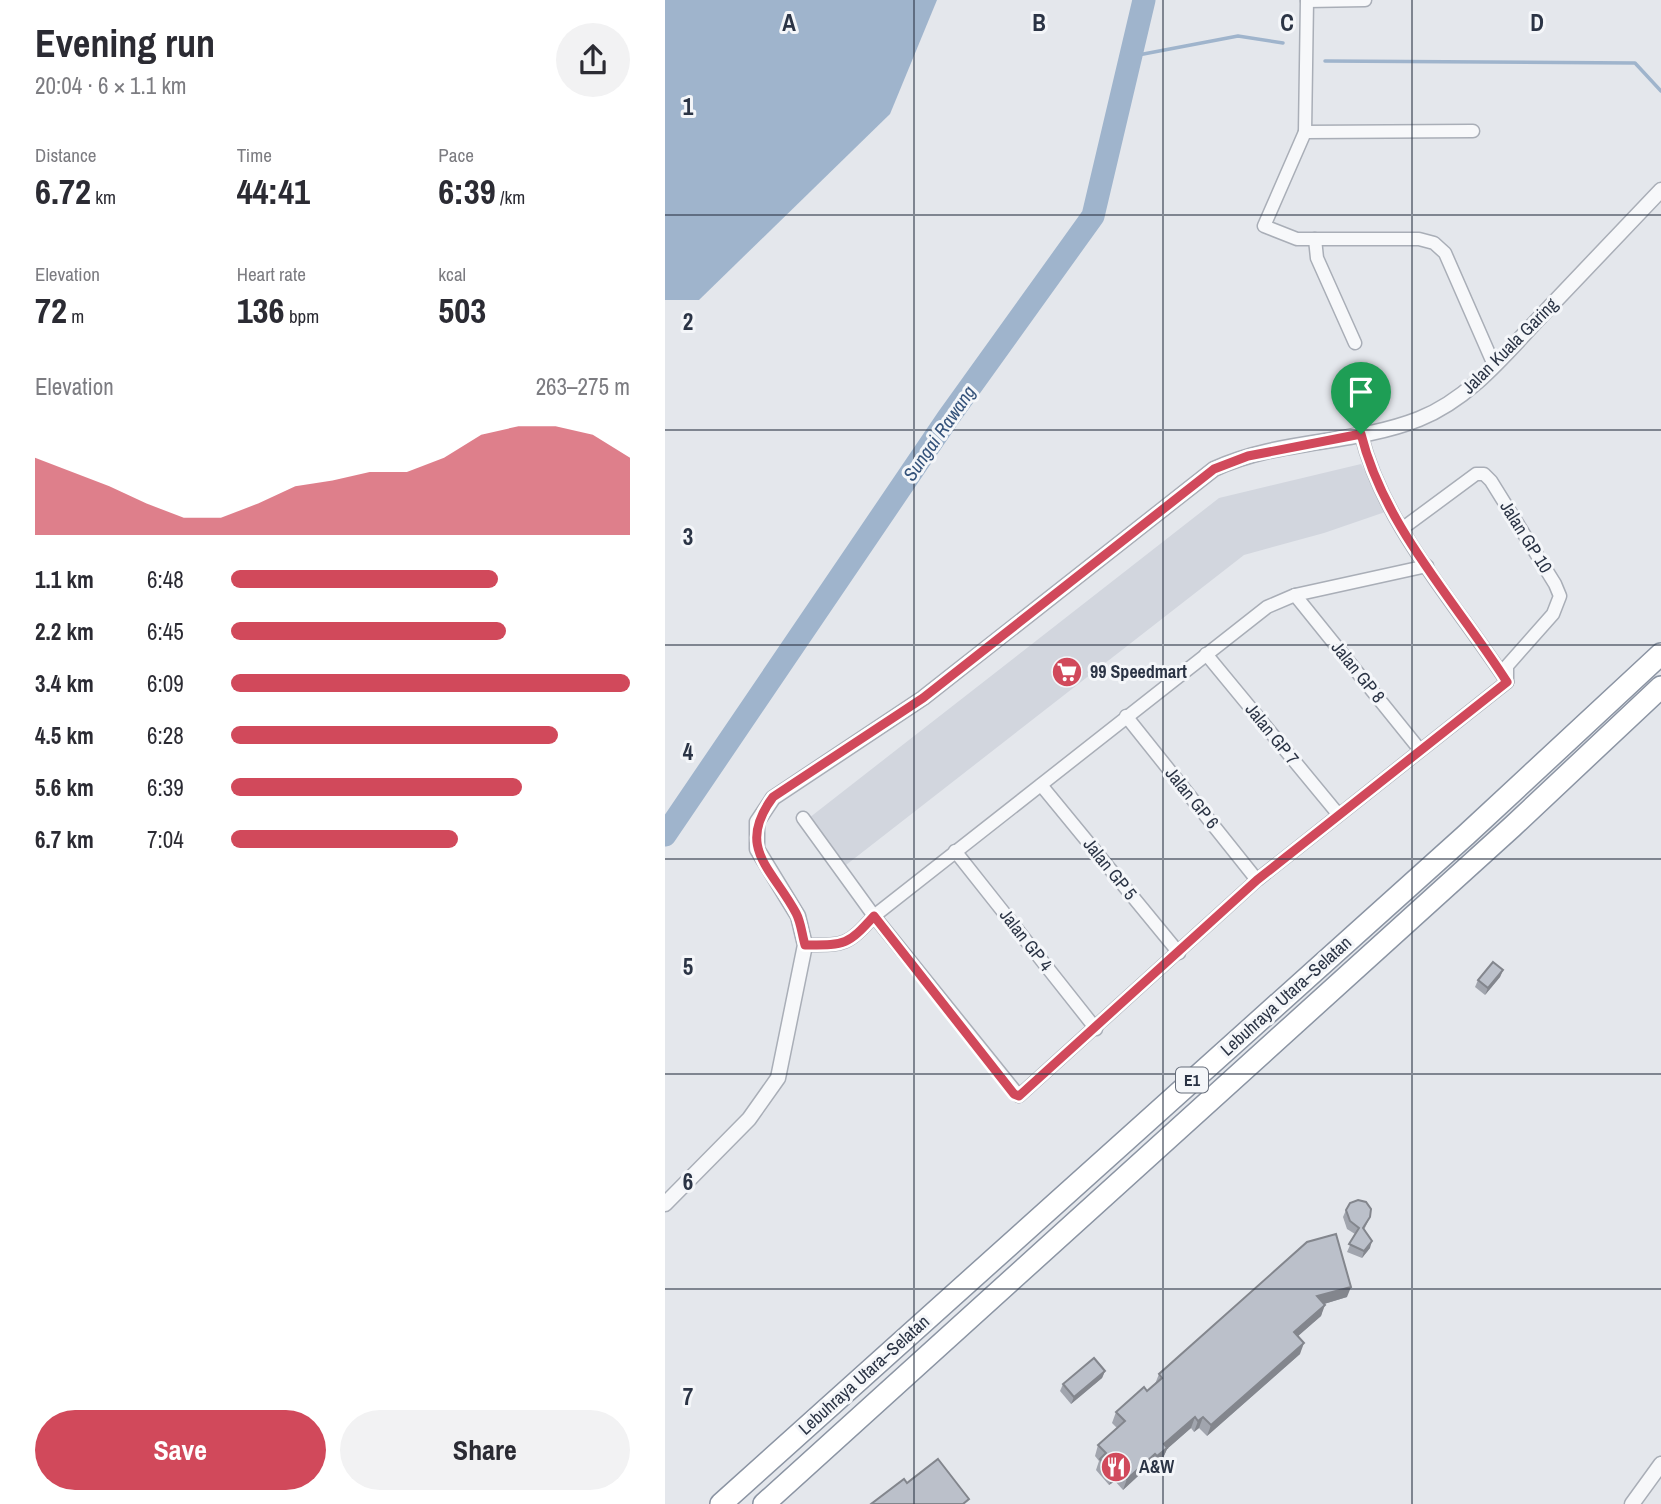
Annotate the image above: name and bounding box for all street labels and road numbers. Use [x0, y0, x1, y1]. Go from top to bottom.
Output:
street label: Jalan Kuala Garing [1456, 292, 1564, 399]
street label: Jalan GP 10 [1494, 496, 1558, 578]
street label: Jalan GP 8 [1326, 636, 1391, 708]
street label: Jalan GP 7 [1240, 698, 1305, 770]
street label: Jalan GP 6 [1160, 762, 1225, 834]
street label: Jalan GP 5 [1078, 833, 1143, 905]
street label: Jalan GP 4 [994, 903, 1059, 976]
street label: Lebuhraya Utara–Selatan [1215, 930, 1357, 1061]
road number: E1 [1176, 1068, 1208, 1092]
street label: Lebuhraya Utara–Selatan [793, 1309, 935, 1440]

